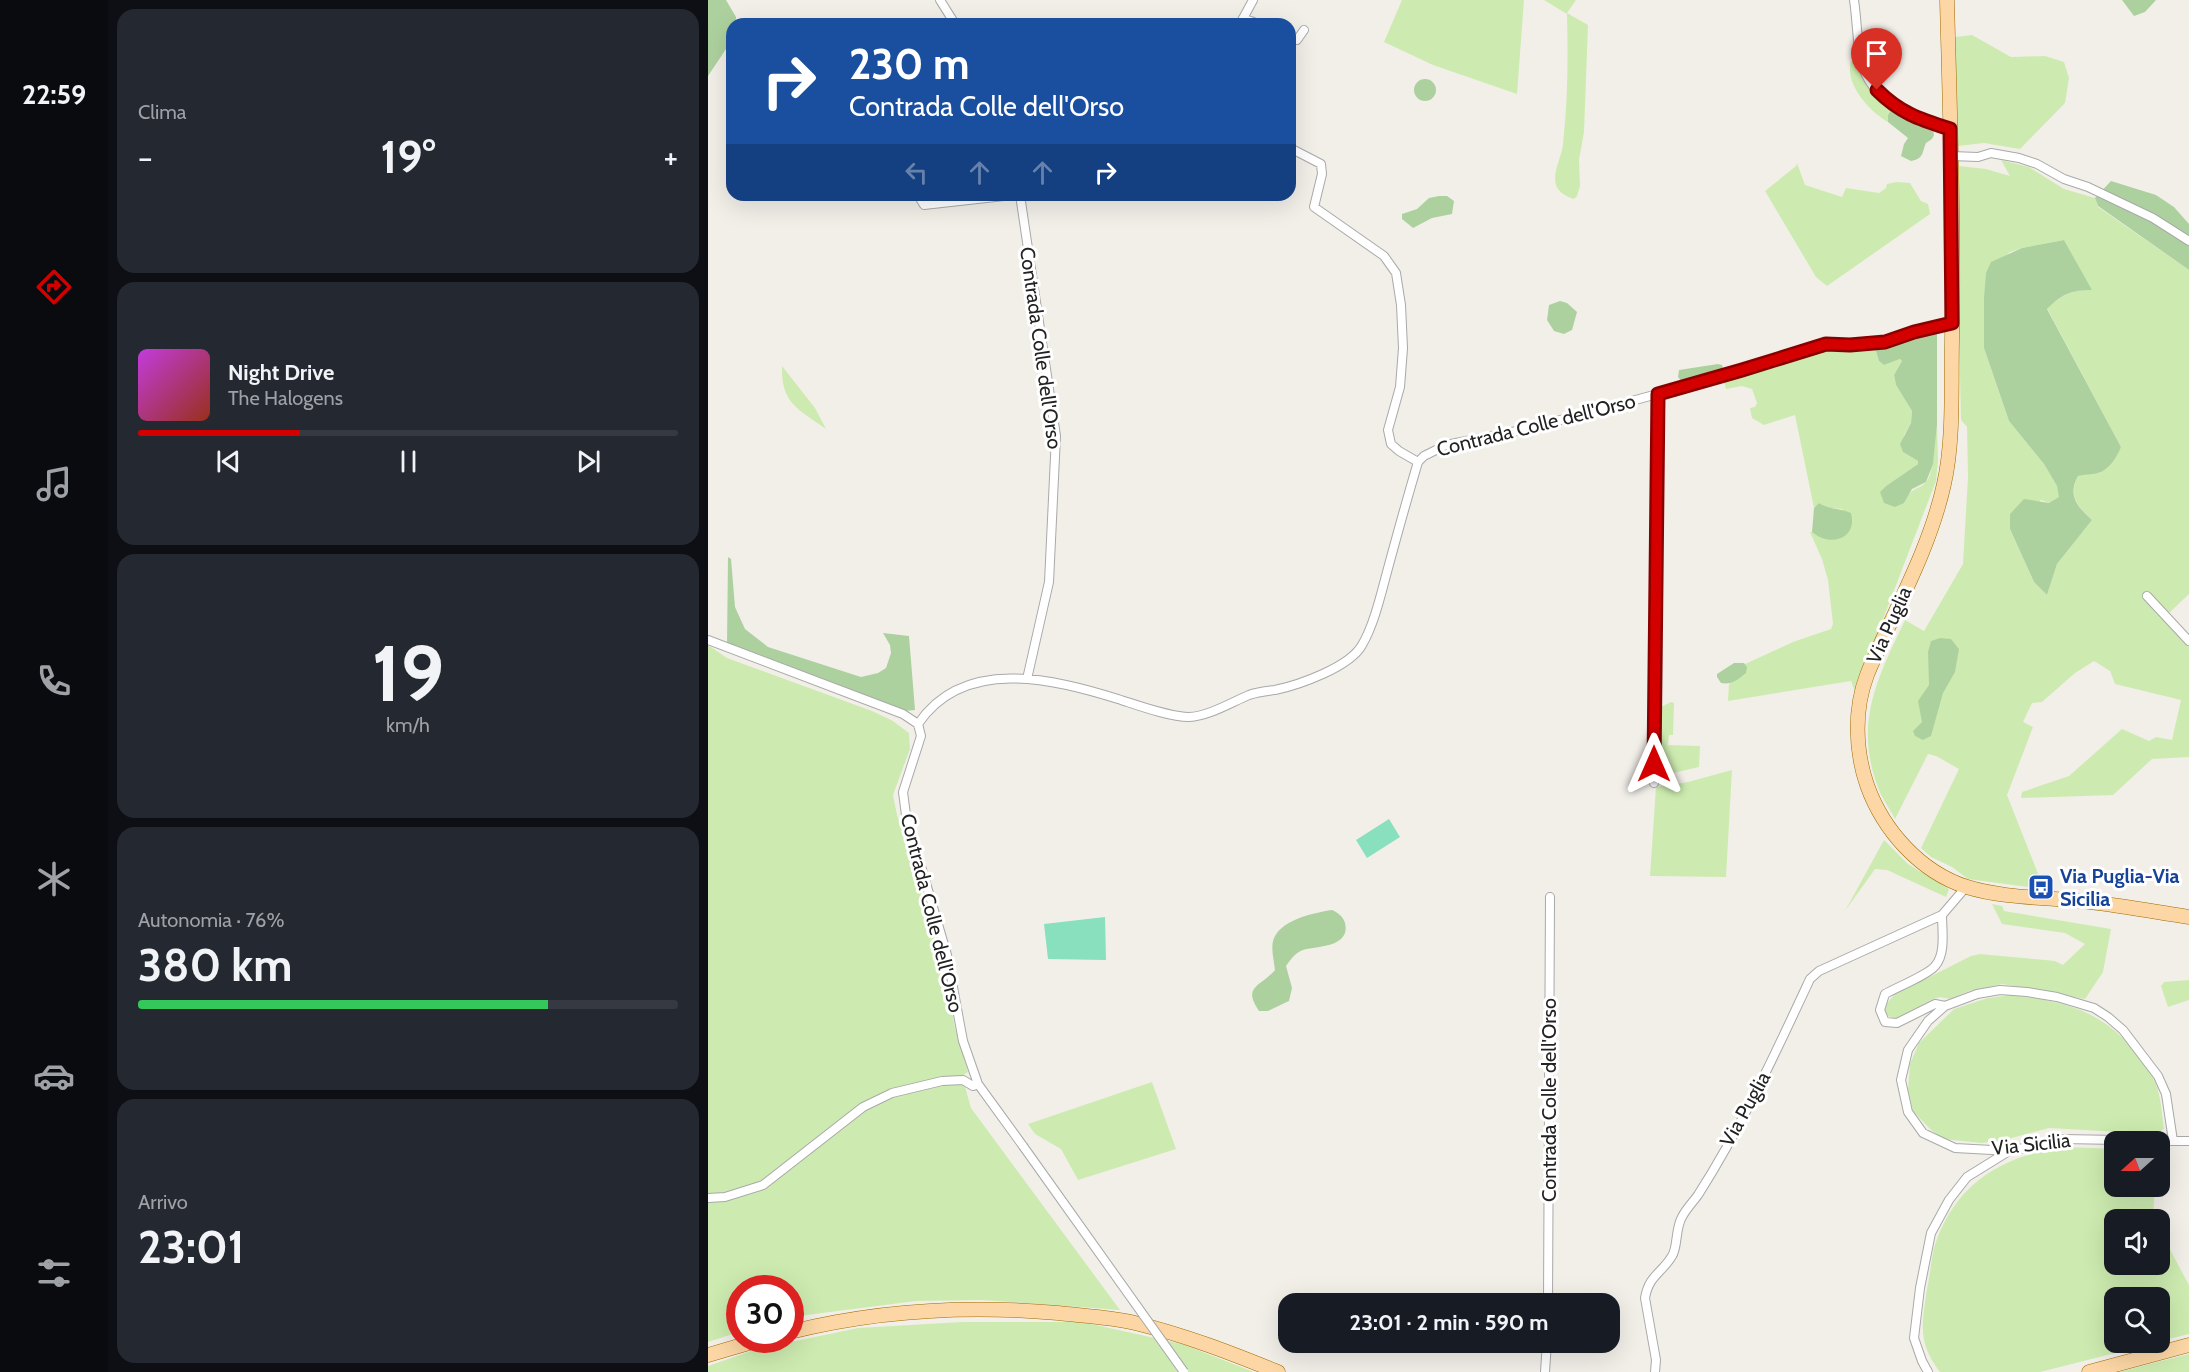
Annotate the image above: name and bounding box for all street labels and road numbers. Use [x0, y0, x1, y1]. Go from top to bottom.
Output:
street label: Contrada Colle dell'Orso [1015, 245, 1067, 451]
street label: Contrada Colle dell'Orso [1434, 389, 1638, 461]
street label: Via Puglia [1861, 582, 1917, 667]
street label: Contrada Colle dell'Orso [896, 811, 968, 1015]
street label: Contrada Colle dell'Orso [1537, 998, 1561, 1202]
street label: Via Puglia [1715, 1067, 1776, 1151]
street label: Via Sicilia [1990, 1128, 2072, 1160]

